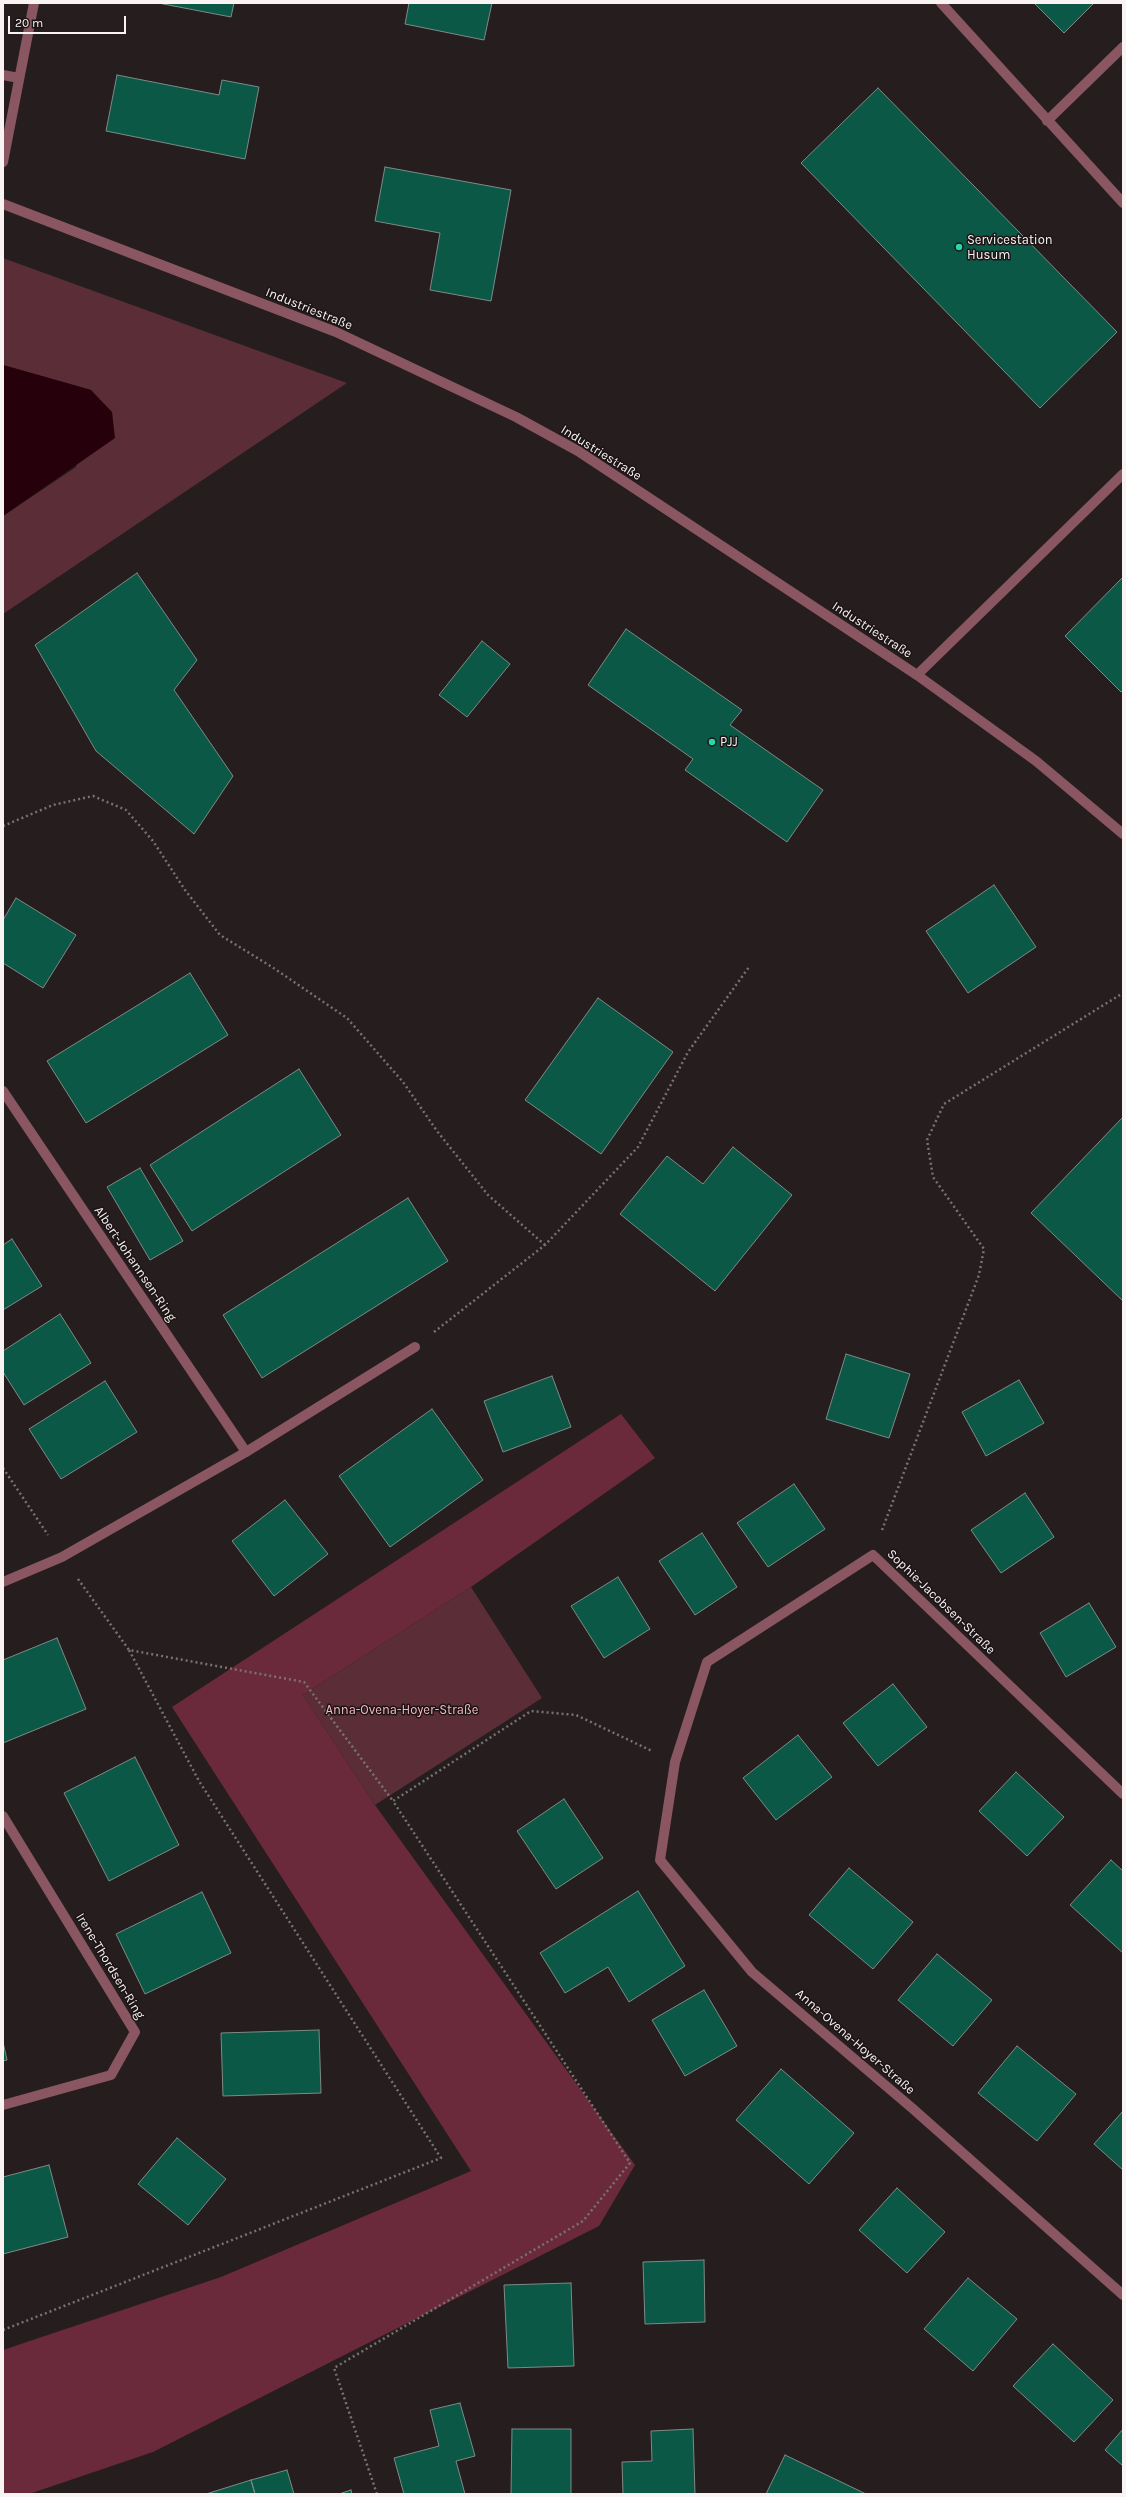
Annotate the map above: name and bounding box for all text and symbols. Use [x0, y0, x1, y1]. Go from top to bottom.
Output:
scale bar [10, 8, 128, 34]
text: 20 m [15, 16, 43, 30]
place label: Servicestation Husum [967, 232, 1053, 263]
marker: Servicestation Husum [954, 242, 964, 252]
street label: Industriestraße [263, 284, 355, 334]
street label: Industriestraße [558, 422, 644, 484]
street label: Industriestraße [829, 598, 915, 662]
place label: PJJ [720, 734, 738, 750]
marker: PJJ [707, 737, 717, 747]
street label: Albert-Johannsen-Ring [91, 1203, 179, 1325]
street label: Sophie-Jacobsen-Straße [884, 1546, 998, 1658]
park label: Anna-Ovena-Hoyer-Straße [326, 1702, 478, 1718]
street label: Irene-Thordsen-Ring [72, 1910, 148, 2022]
street label: Anna-Ovena-Hoyer-Straße [792, 1986, 918, 2098]

